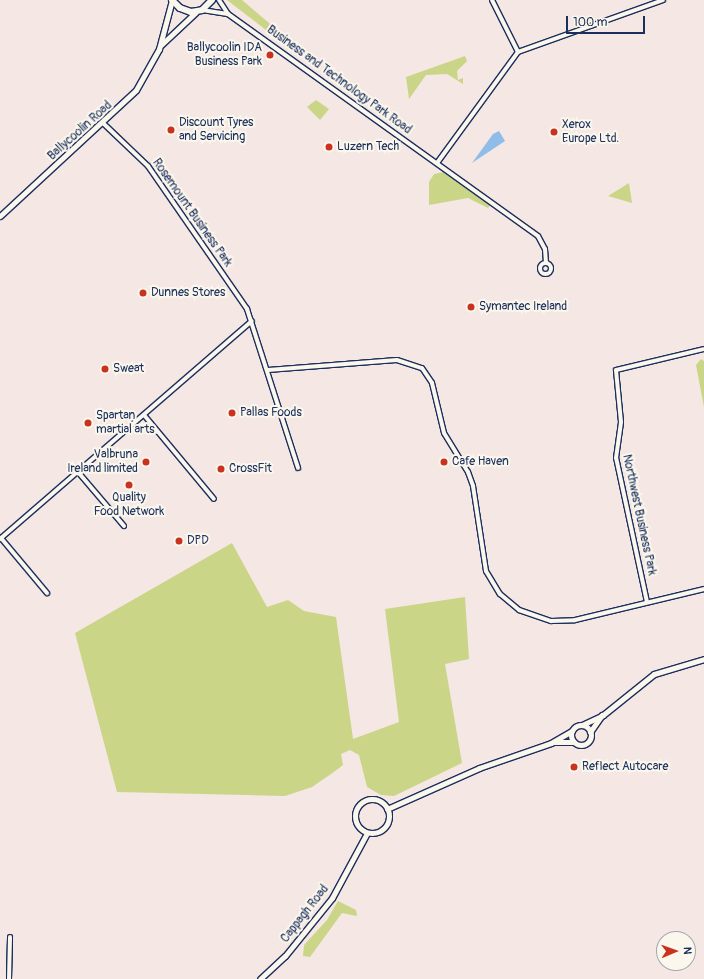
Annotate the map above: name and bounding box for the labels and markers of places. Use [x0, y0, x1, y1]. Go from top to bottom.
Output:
place label: Ballycoolin IDA Business Park [187, 41, 262, 69]
marker: Ballycoolin IDA Business Park [265, 50, 275, 60]
place label: Discount Tyres and Servicing [179, 116, 253, 144]
place label: Xerox Europe Ltd. [562, 118, 619, 146]
marker: Discount Tyres and Servicing [166, 125, 176, 135]
marker: Xerox Europe Ltd. [549, 127, 559, 137]
place label: Luzern Tech [337, 140, 399, 154]
marker: Luzern Tech [324, 142, 334, 152]
place label: Dunnes Stores [151, 286, 225, 300]
marker: Dunnes Stores [138, 288, 148, 298]
place label: Symantec Ireland [479, 300, 567, 314]
marker: Symantec Ireland [466, 302, 476, 312]
place label: Sweat [113, 362, 144, 376]
marker: Sweat [100, 364, 110, 374]
place label: Pallas Foods [240, 406, 302, 420]
marker: Pallas Foods [227, 408, 237, 418]
place label: Spartan martial arts [96, 409, 155, 437]
marker: Spartan martial arts [83, 418, 93, 428]
place label: Valbruna Ireland limited [67, 448, 138, 476]
place label: Cafe Haven [452, 455, 509, 469]
marker: Valbruna Ireland limited [141, 457, 151, 467]
marker: Cafe Haven [439, 457, 449, 467]
place label: CrossFit [229, 462, 272, 476]
marker: CrossFit [216, 464, 226, 474]
marker: Quality Food Network [124, 480, 134, 490]
place label: Quality Food Network [94, 491, 164, 519]
place label: DPD [187, 534, 209, 548]
marker: DPD [174, 536, 184, 546]
place label: Reflect Autocare [582, 760, 668, 774]
marker: Reflect Autocare [569, 762, 579, 772]

